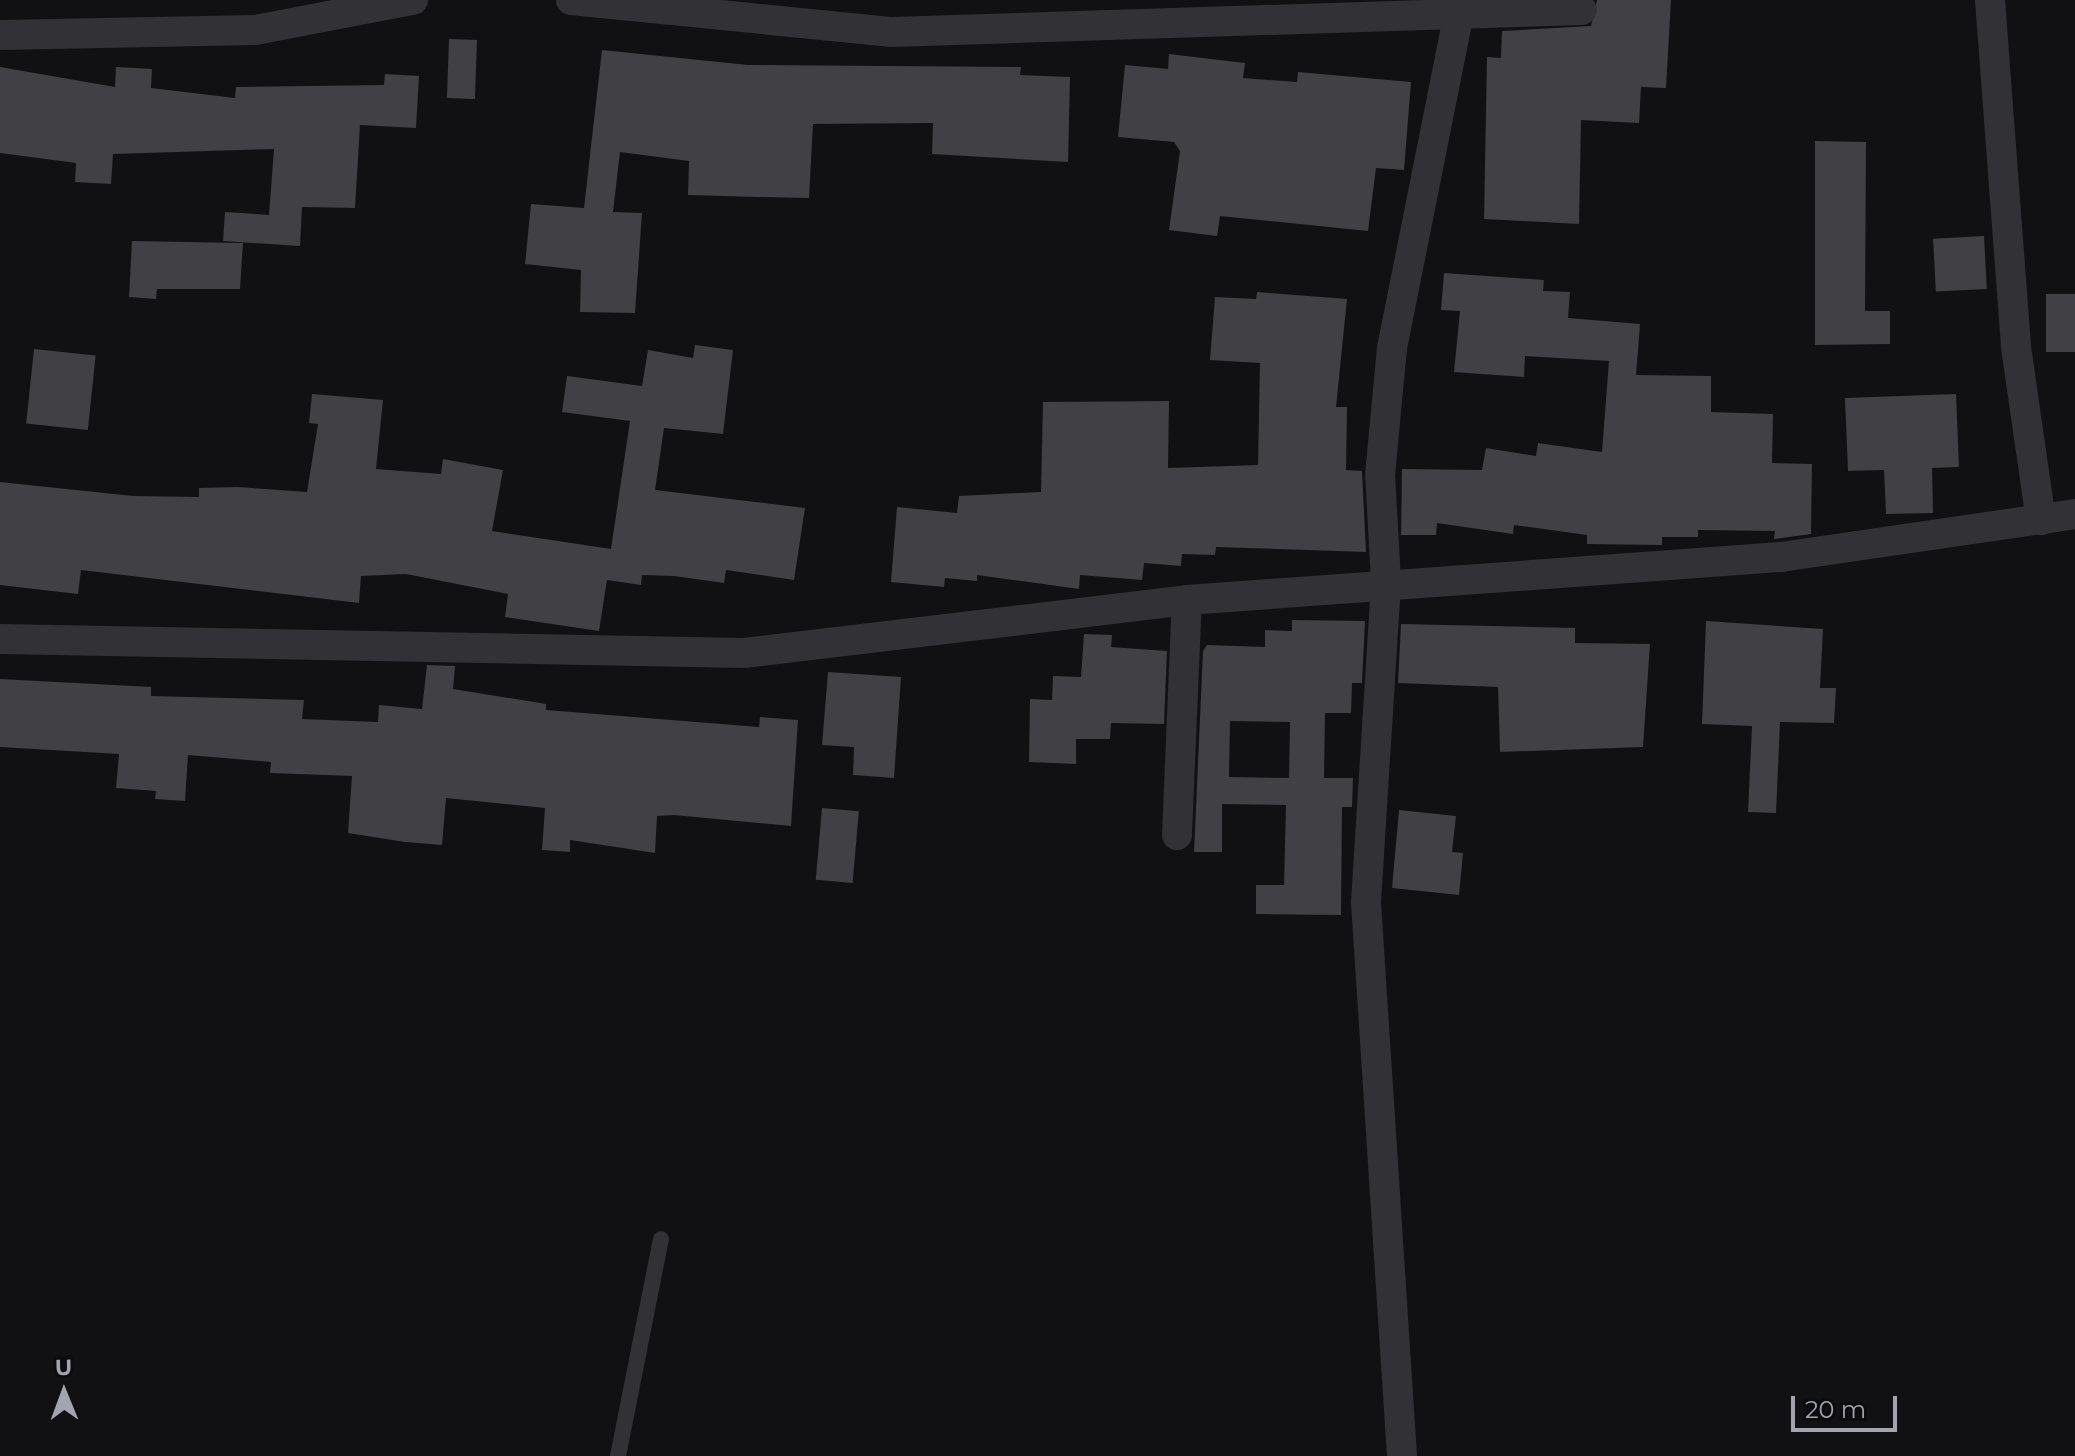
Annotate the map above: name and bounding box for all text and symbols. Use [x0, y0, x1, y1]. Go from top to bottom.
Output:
north arrow [24, 1352, 104, 1432]
text: U [55, 1354, 72, 1381]
scale bar [1795, 1380, 1901, 1430]
text: 20 m [1805, 1395, 1866, 1424]

